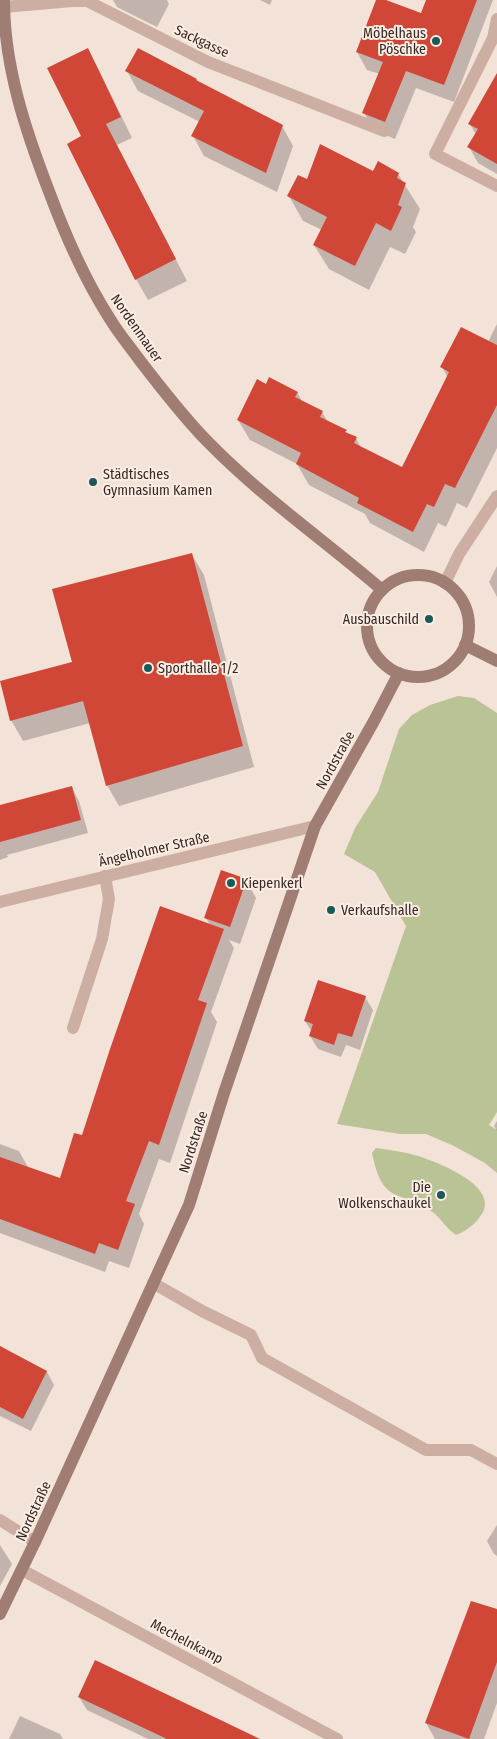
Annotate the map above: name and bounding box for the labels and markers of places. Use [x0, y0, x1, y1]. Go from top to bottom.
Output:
place label: Möbelhaus Pöschke [363, 25, 426, 58]
marker: Möbelhaus Pöschke [430, 35, 442, 47]
place label: Städtisches Gymnasium Kamen [103, 466, 212, 499]
marker: Städtisches Gymnasium Kamen [87, 476, 99, 488]
place label: Ausbauschild [343, 611, 419, 628]
marker: Ausbauschild [423, 613, 435, 625]
place label: Sporthalle 1/2 [158, 660, 238, 677]
marker: Sporthalle 1/2 [142, 662, 154, 674]
place label: Kiepenkerl [241, 875, 303, 892]
marker: Kiepenkerl [225, 877, 237, 889]
place label: Verkaufshalle [341, 902, 419, 919]
marker: Verkaufshalle [325, 904, 337, 916]
place label: Die Wolkenschaukel [338, 1179, 431, 1212]
marker: Die Wolkenschaukel [435, 1189, 447, 1201]

